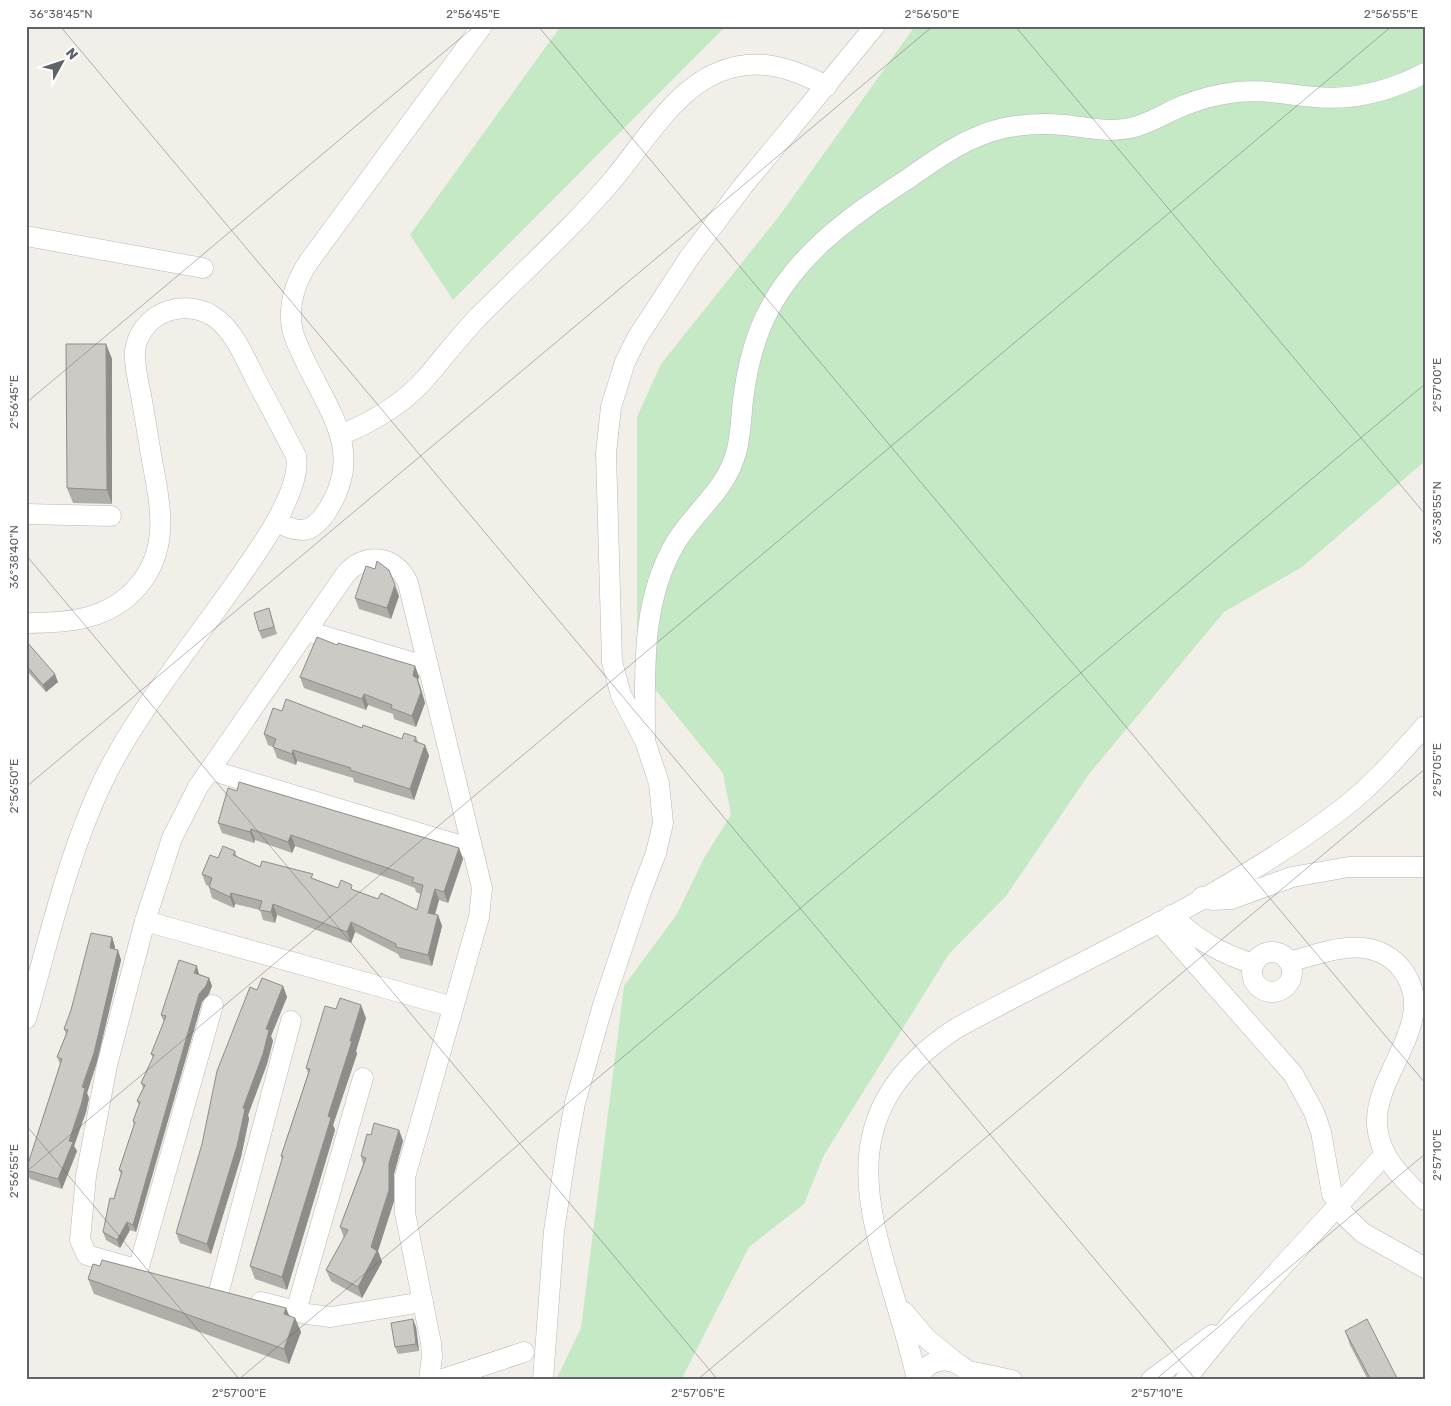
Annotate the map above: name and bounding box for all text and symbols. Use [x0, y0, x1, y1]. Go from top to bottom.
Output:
text: 36°38'45"N [29, 7, 93, 21]
text: 2°56'45"E [446, 7, 500, 21]
text: 2°56'50"E [905, 7, 959, 21]
text: 2°56'55"E [1364, 7, 1418, 21]
north arrow [38, 38, 88, 88]
text: N [62, 45, 81, 63]
text: 2°57'00"E [1430, 358, 1444, 412]
text: 2°56'45"E [7, 375, 21, 429]
text: 36°38'55"N [1430, 481, 1444, 545]
text: 36°38'40"N [7, 525, 21, 589]
text: 2°57'05"E [1430, 743, 1444, 797]
text: 2°56'50"E [7, 759, 21, 813]
text: 2°57'10"E [1430, 1129, 1444, 1181]
text: 2°56'55"E [7, 1144, 21, 1198]
text: 2°57'00"E [212, 1386, 266, 1400]
text: 2°57'05"E [671, 1386, 725, 1400]
text: 2°57'10"E [1131, 1386, 1183, 1400]

